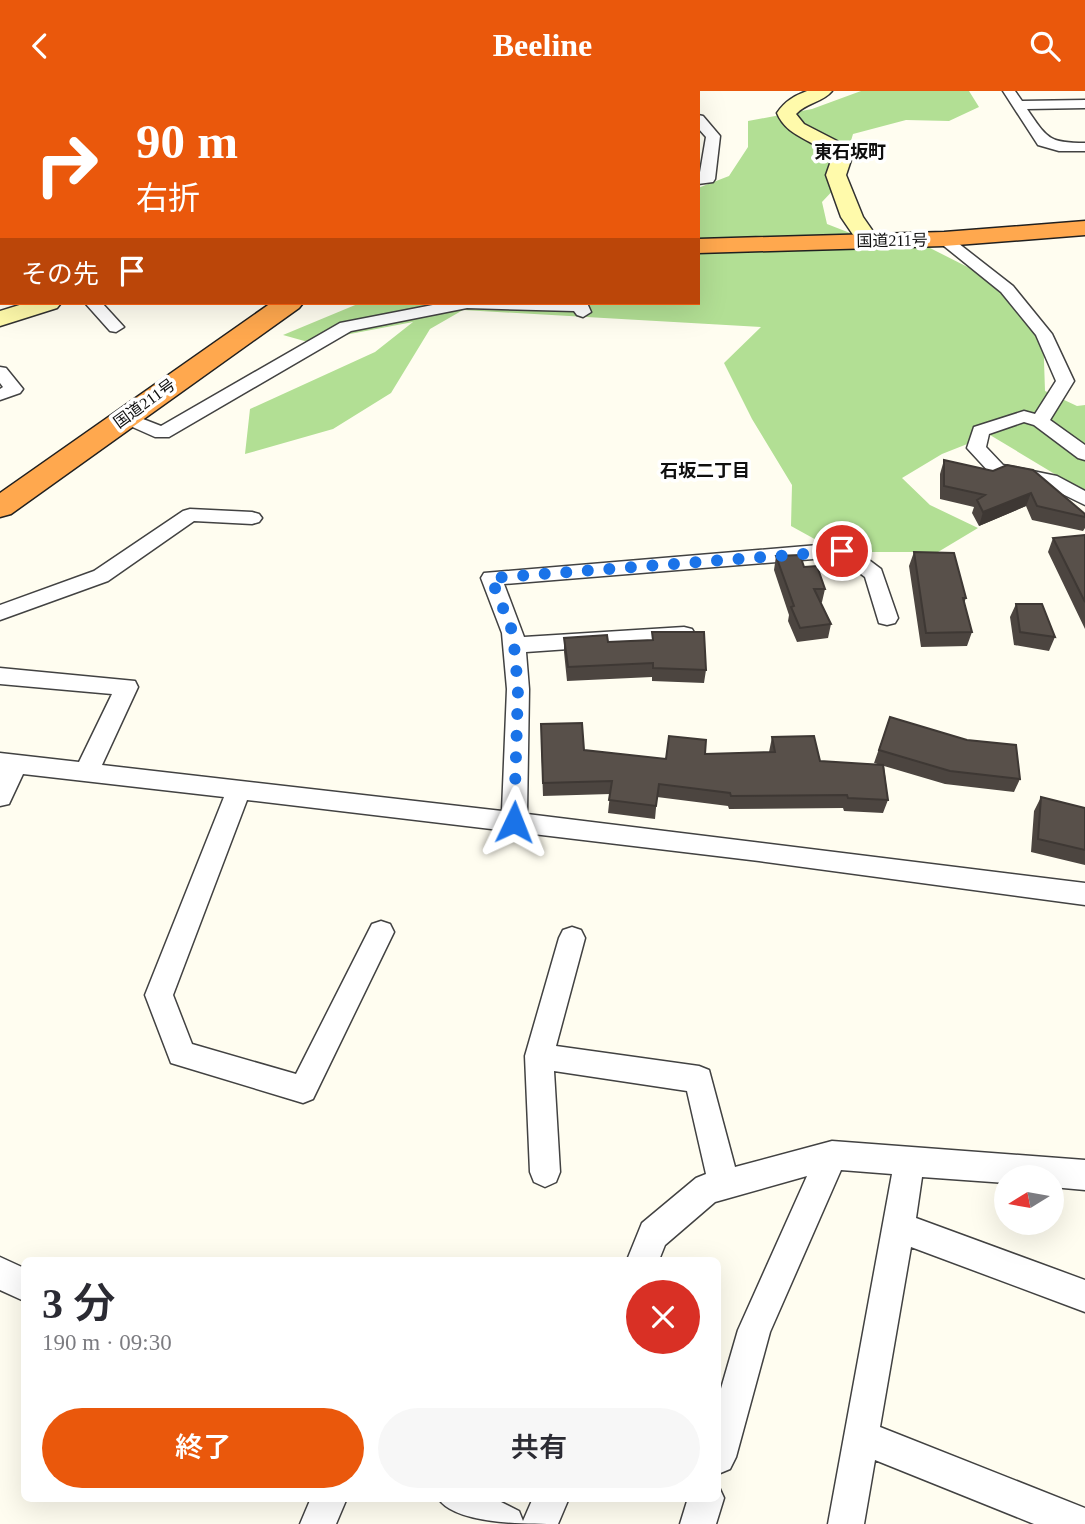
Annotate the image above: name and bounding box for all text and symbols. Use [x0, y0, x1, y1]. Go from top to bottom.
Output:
icon: back [21, 27, 59, 65]
text: Beeline [493, 27, 592, 63]
icon: search [1026, 27, 1064, 65]
text: 90 m [136, 114, 238, 169]
icon: right [21, 119, 112, 210]
district label: 東石坂町 [814, 142, 886, 162]
text: 右折 [136, 180, 200, 216]
street label: 国道211号 [856, 231, 928, 250]
icon: arrive [113, 252, 151, 290]
text: その先 [21, 260, 99, 289]
street label: 国道211号 [110, 376, 178, 431]
district label: 石坂二丁目 [660, 461, 750, 481]
pin [812, 521, 872, 581]
icon: arrive [823, 532, 861, 570]
position arrow [477, 785, 551, 859]
north arrow [994, 1165, 1064, 1235]
map controls [994, 1165, 1064, 1235]
button: close [626, 1280, 700, 1354]
text: 3 分 [42, 1281, 116, 1327]
text: 190 m · 09:30 [42, 1330, 172, 1355]
button: 終了 [42, 1408, 364, 1488]
button: 共有 [378, 1408, 700, 1488]

